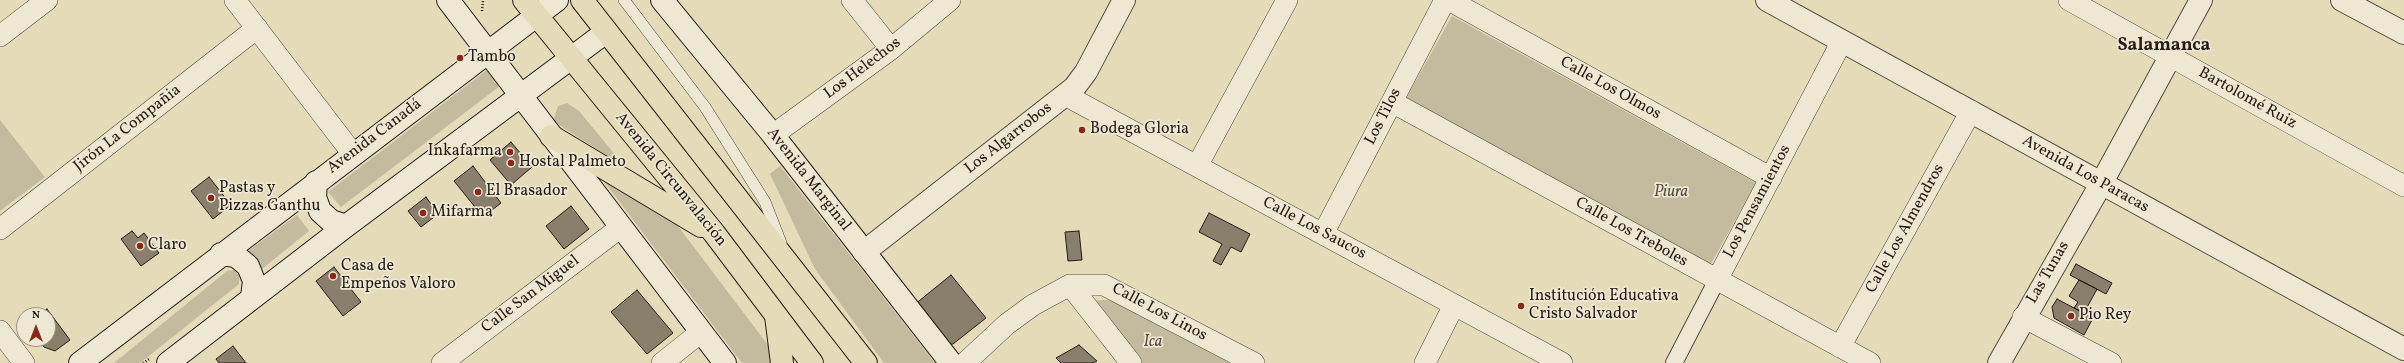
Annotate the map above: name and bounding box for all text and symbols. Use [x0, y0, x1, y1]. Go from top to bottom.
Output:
street label: Los Helechos [821, 34, 905, 104]
district label: Salamanca [2118, 36, 2210, 58]
place label: Tambo [468, 48, 516, 68]
marker: Tambo [455, 53, 465, 63]
street label: Calle Los Olmos [1556, 53, 1664, 125]
street label: Bartolomé Ruiz [2194, 64, 2300, 134]
street label: Jirón La Compañia [71, 81, 185, 177]
street label: Los Tilos [1362, 85, 1406, 149]
street label: Avenida Canadá [324, 95, 426, 179]
street label: Los Algarrobos [961, 99, 1057, 179]
street label: Avenida Circunvalación [610, 109, 730, 251]
place label: Bodega Gloria [1090, 120, 1189, 140]
street label: Avenida Marginal [762, 125, 854, 235]
marker: Bodega Gloria [1077, 125, 1087, 135]
street label: Avenida Los Paracas [2018, 132, 2152, 218]
place label: Inkafarma [428, 142, 502, 162]
street label: Los Pensamientos [1720, 142, 1796, 262]
marker: Inkafarma [505, 147, 515, 157]
place label: Hostal Palmeto [519, 153, 626, 173]
marker: Hostal Palmeto [506, 158, 516, 168]
street label: Calle Los Almendros [1863, 161, 1949, 297]
place label: Pastas y Pizzas Ganthu [219, 179, 321, 217]
place label: El Brasador [486, 182, 567, 202]
park label: Piura [1654, 183, 1688, 203]
marker: El Brasador [473, 187, 483, 197]
marker: Pastas y Pizzas Ganthu [206, 193, 216, 203]
street label: Calle Los Saucos [1259, 194, 1369, 264]
street label: Calle Los Treboles [1571, 194, 1691, 272]
place label: Mifarma [431, 203, 493, 223]
marker: Mifarma [418, 208, 428, 218]
place label: Claro [148, 236, 186, 256]
street label: Las Tunas [2023, 238, 2075, 308]
marker: Claro [135, 241, 145, 251]
street label: Calle San Miguel [478, 252, 584, 338]
place label: Casa de Empeños Valoro [341, 257, 456, 295]
marker: Casa de Empeños Valoro [328, 271, 338, 281]
street label: Calle Los Linos [1108, 280, 1210, 346]
place label: Institución Educativa Cristo Salvador [1529, 287, 1679, 325]
marker: Institución Educativa Cristo Salvador [1516, 301, 1526, 311]
place label: Pio Rey [2079, 306, 2132, 326]
north arrow [16, 307, 56, 347]
text: N [32, 308, 40, 323]
marker: Pio Rey [2066, 311, 2076, 321]
park label: Ica [1144, 333, 1162, 353]

